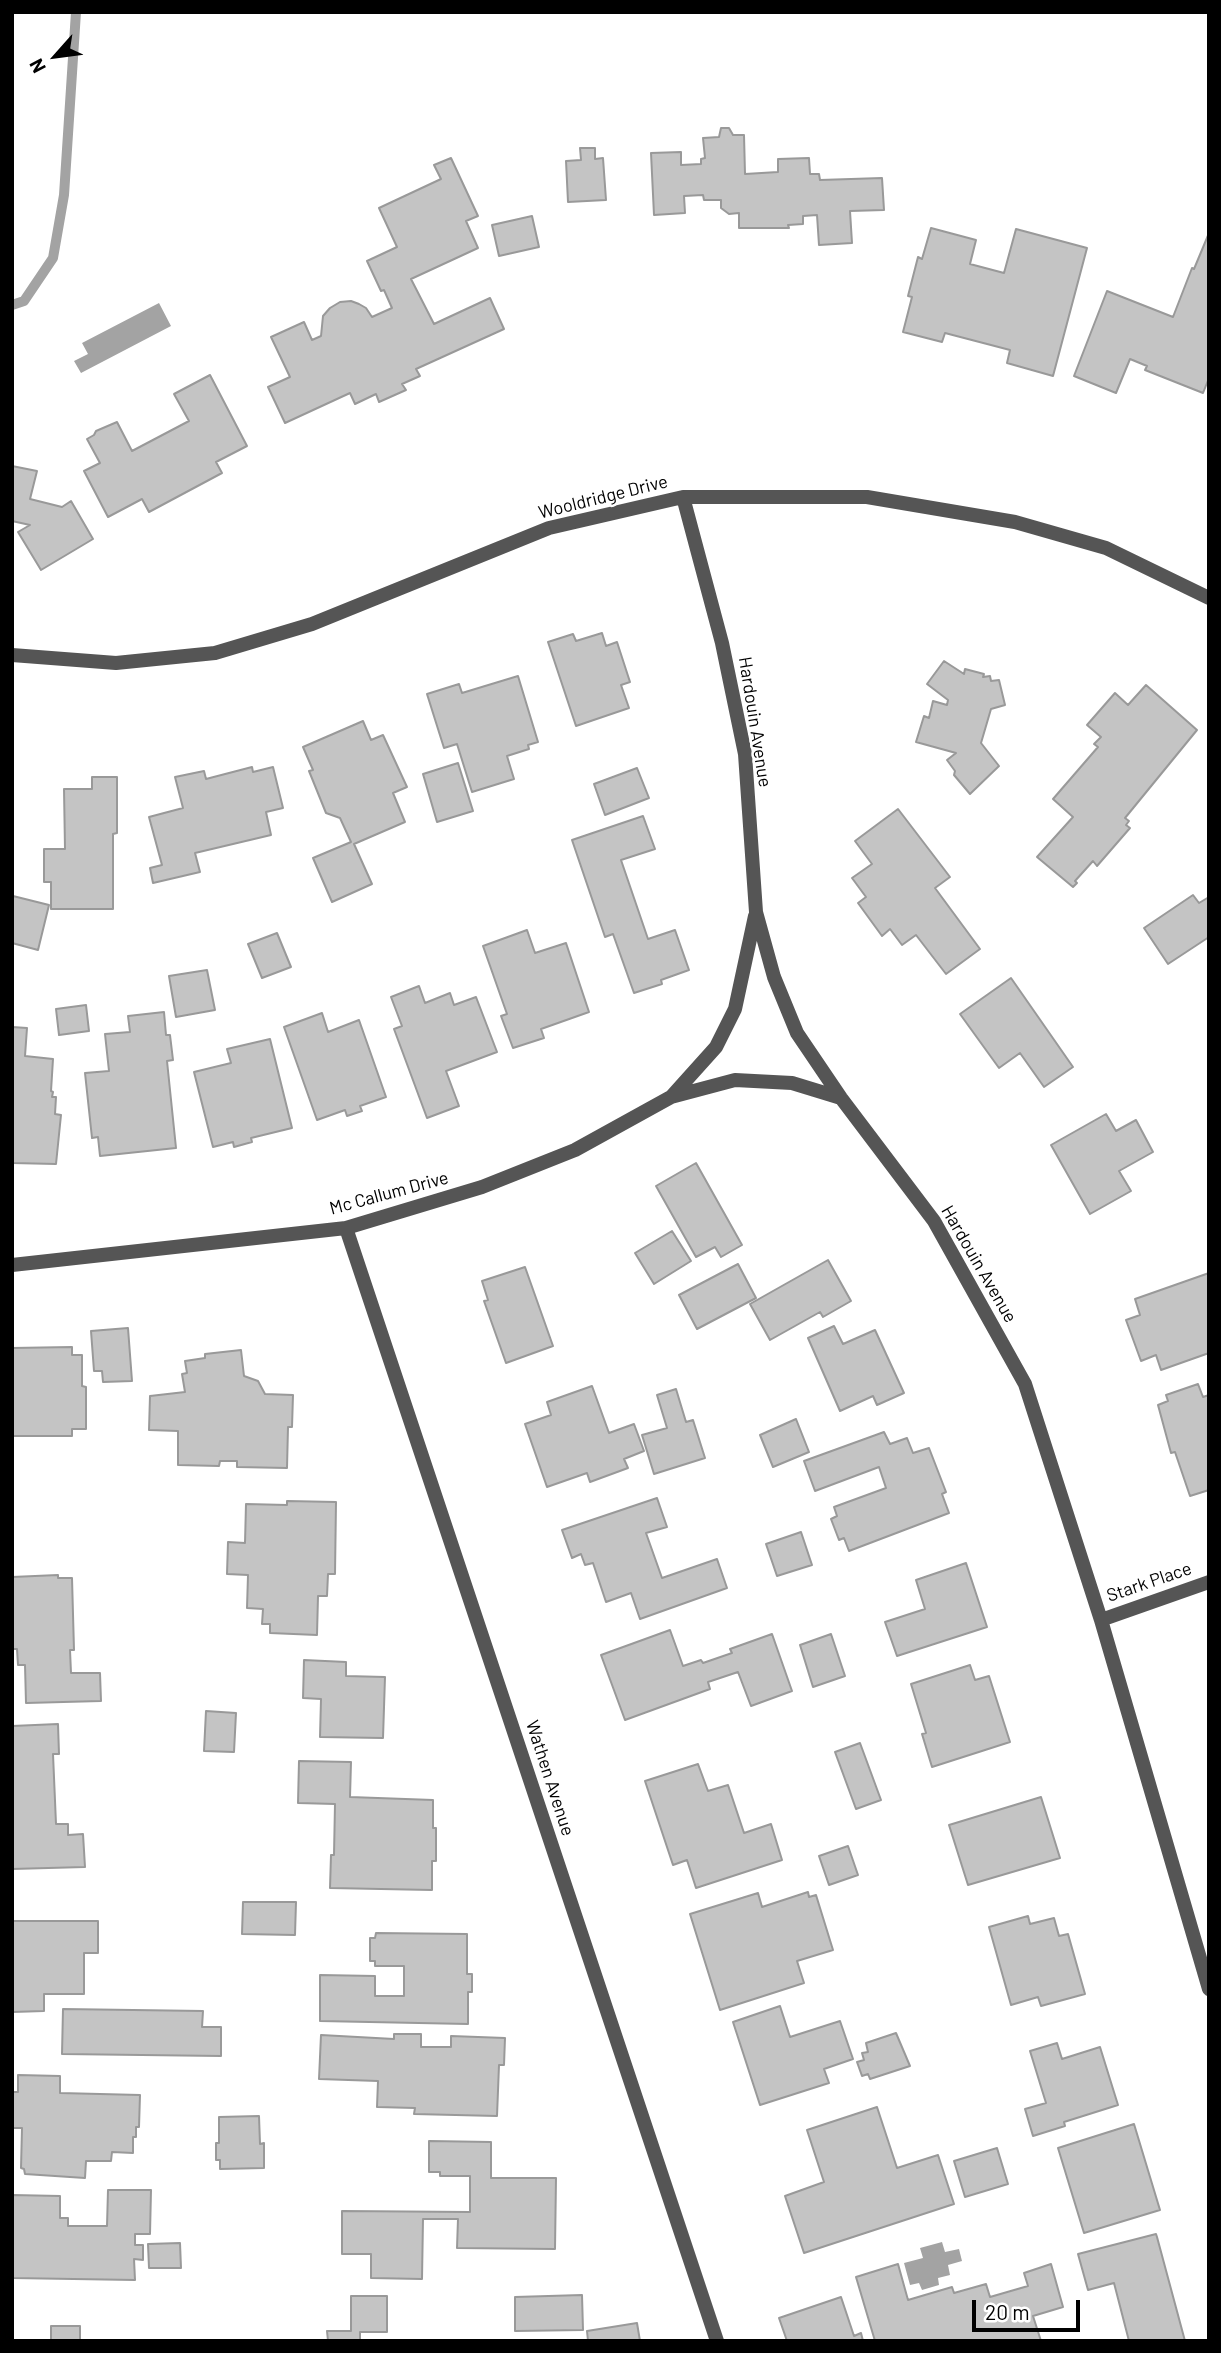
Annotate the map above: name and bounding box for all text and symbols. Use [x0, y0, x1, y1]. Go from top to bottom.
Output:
north arrow [21, 21, 91, 91]
text: N [24, 55, 50, 77]
street label: Wooldridge Drive [536, 471, 670, 523]
street label: Hardouin Avenue [734, 655, 776, 789]
street label: Mc Callum Drive [327, 1167, 451, 1219]
street label: Hardouin Avenue [937, 1202, 1021, 1326]
street label: Stark Place [1104, 1557, 1194, 1607]
street label: Wathen Avenue [521, 1717, 579, 1839]
scale bar [976, 2286, 1084, 2330]
text: 20 m [985, 2299, 1030, 2324]

